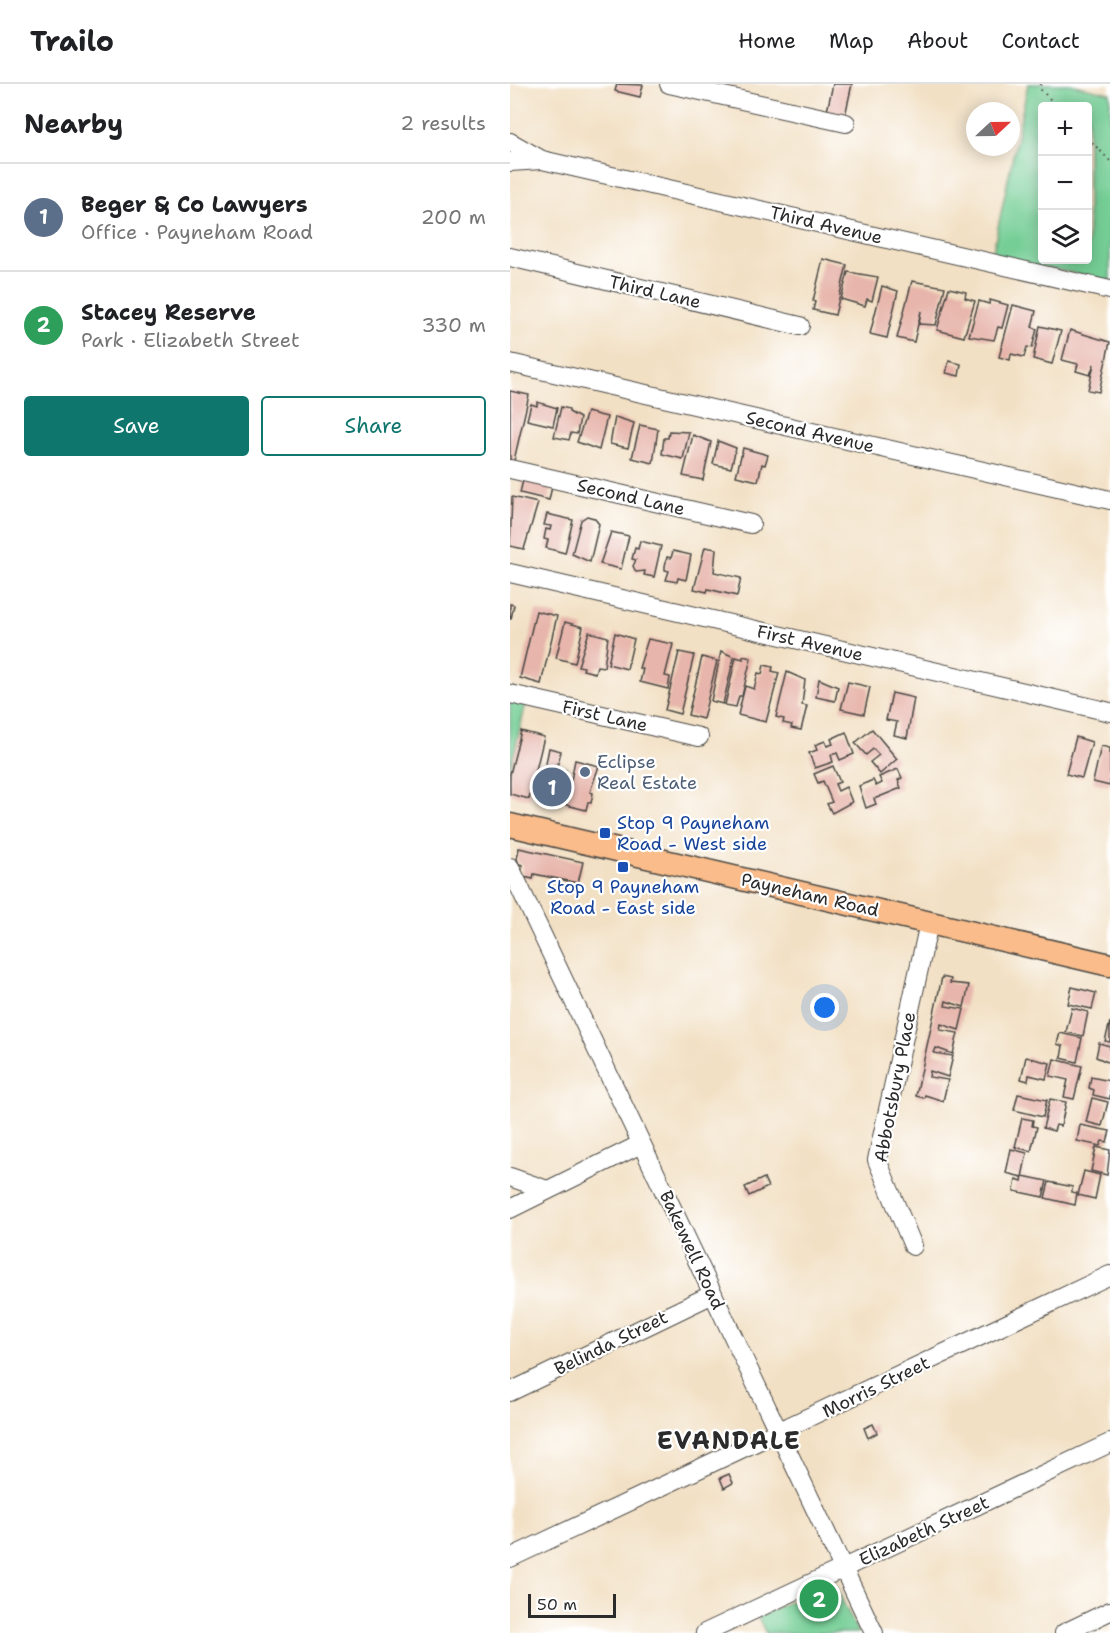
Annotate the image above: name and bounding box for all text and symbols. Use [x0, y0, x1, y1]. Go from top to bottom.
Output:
text: Trailo [30, 22, 114, 60]
text: Home [738, 27, 796, 55]
text: Map [829, 27, 874, 55]
text: About [907, 27, 968, 55]
text: Contact [1001, 27, 1080, 55]
north arrow [966, 102, 1020, 156]
map controls [1038, 102, 1092, 264]
button: + [1038, 102, 1092, 156]
text: Nearby [24, 106, 123, 141]
text: 2 results [400, 110, 486, 136]
button: − [1038, 156, 1092, 210]
text: Beger & Co Lawyers [81, 190, 308, 219]
street label: Third Avenue [767, 200, 885, 250]
text: 1 [39, 204, 48, 230]
text: 200 m [421, 204, 486, 230]
button: layers [1038, 210, 1092, 264]
text: Office · Payneham Road [81, 219, 313, 245]
street label: Third Lane [607, 270, 703, 314]
text: Stacey Reserve [81, 298, 256, 327]
text: 2 [37, 312, 51, 338]
text: 330 m [422, 312, 486, 338]
text: Park · Elizabeth Street [81, 327, 300, 353]
button: Save [24, 396, 249, 456]
button: Share [261, 396, 486, 456]
street label: Second Avenue [743, 406, 877, 458]
street label: Second Lane [575, 473, 687, 521]
street label: First Avenue [754, 619, 866, 667]
street label: First Lane [560, 695, 650, 737]
place label: Eclipse Real Estate [597, 750, 697, 795]
pin: 1 [532, 764, 572, 810]
marker: Eclipse Real Estate [578, 765, 592, 779]
place label: Stop 9 Payneham Road - West side [617, 811, 769, 856]
marker: Stop 9 Payneham Road - West side [598, 826, 612, 840]
marker: Stop 9 Payneham Road - East side [616, 860, 630, 874]
street label: Payneham Road [739, 867, 881, 923]
place label: Stop 9 Payneham Road - East side [547, 875, 699, 920]
your location [810, 993, 839, 1022]
street label: Abbotsbury Place [869, 1010, 921, 1164]
street label: Bakewell Road [654, 1187, 730, 1313]
street label: Belinda Street [550, 1305, 672, 1381]
street label: Morris Street [818, 1351, 934, 1423]
district label: EVANDALE [657, 1425, 801, 1457]
street label: Elizabeth Street [855, 1490, 993, 1572]
pin: 2 [800, 1576, 838, 1622]
scale bar [528, 1591, 616, 1618]
text: 50 m [537, 1594, 577, 1615]

